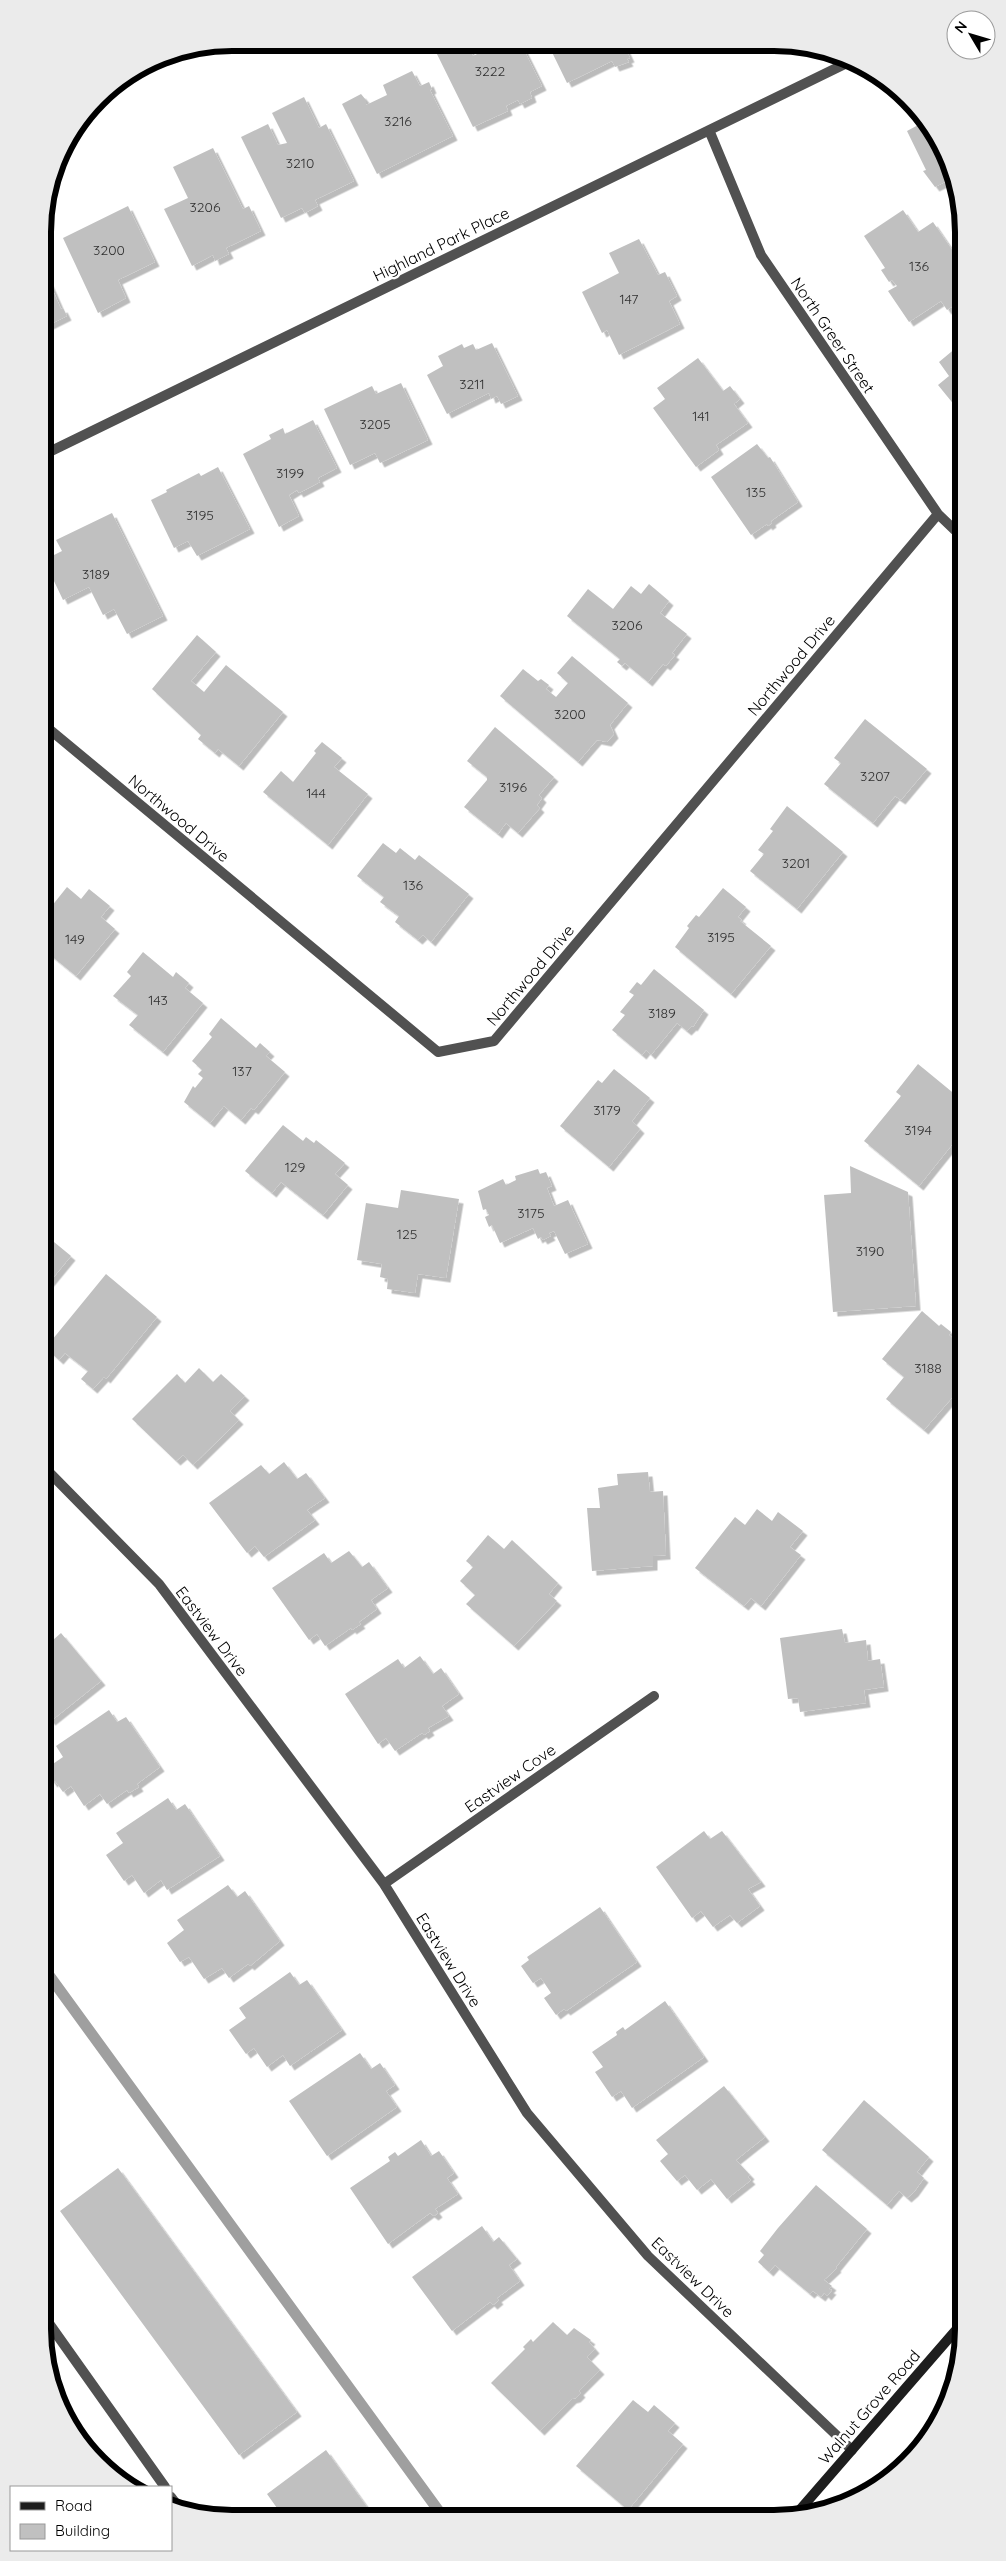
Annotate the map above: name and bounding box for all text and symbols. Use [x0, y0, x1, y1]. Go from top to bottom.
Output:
north arrow [946, 10, 996, 60]
text: N [950, 17, 971, 37]
house number: 3222 [475, 62, 506, 80]
house number: 3216 [384, 112, 412, 130]
house number: 3210 [286, 154, 314, 172]
house number: 3206 [190, 198, 221, 216]
street label: Highland Park Place [370, 202, 512, 286]
house number: 3200 [93, 241, 125, 259]
house number: 136 [909, 257, 929, 275]
street label: North Greer Street [787, 273, 879, 397]
house number: 147 [619, 290, 639, 308]
house number: 3211 [459, 375, 485, 393]
house number: 141 [692, 407, 710, 425]
house number: 3205 [359, 415, 391, 433]
house number: 3199 [276, 464, 304, 482]
house number: 135 [746, 483, 766, 501]
house number: 3195 [186, 506, 214, 524]
house number: 3189 [82, 565, 110, 583]
street label: Northwood Drive [743, 610, 839, 720]
house number: 3206 [612, 616, 643, 634]
house number: 3200 [554, 705, 586, 723]
house number: 3207 [860, 767, 890, 785]
street label: Northwood Drive [124, 770, 234, 866]
house number: 3196 [499, 778, 527, 796]
house number: 144 [306, 784, 326, 802]
house number: 3201 [782, 854, 810, 872]
house number: 136 [403, 876, 423, 894]
street label: Northwood Drive [482, 920, 578, 1030]
house number: 3195 [707, 928, 735, 946]
house number: 149 [65, 930, 85, 948]
house number: 143 [148, 991, 168, 1009]
house number: 3189 [648, 1004, 676, 1022]
house number: 137 [232, 1062, 252, 1080]
house number: 3179 [593, 1101, 621, 1119]
house number: 3194 [904, 1121, 932, 1139]
house number: 129 [285, 1158, 306, 1176]
house number: 3175 [517, 1204, 545, 1222]
house number: 125 [397, 1225, 417, 1243]
house number: 3190 [856, 1242, 884, 1260]
house number: 3188 [914, 1359, 942, 1377]
street label: Eastview Drive [172, 1582, 252, 1680]
street label: Eastview Cove [461, 1739, 559, 1817]
street label: Eastview Drive [412, 1909, 486, 2011]
street label: Eastview Drive [647, 2232, 739, 2322]
street label: Walnut Grove Road [814, 2346, 924, 2468]
legend [10, 2486, 172, 2551]
text: Road [55, 2496, 92, 2515]
text: Building [55, 2521, 110, 2540]

